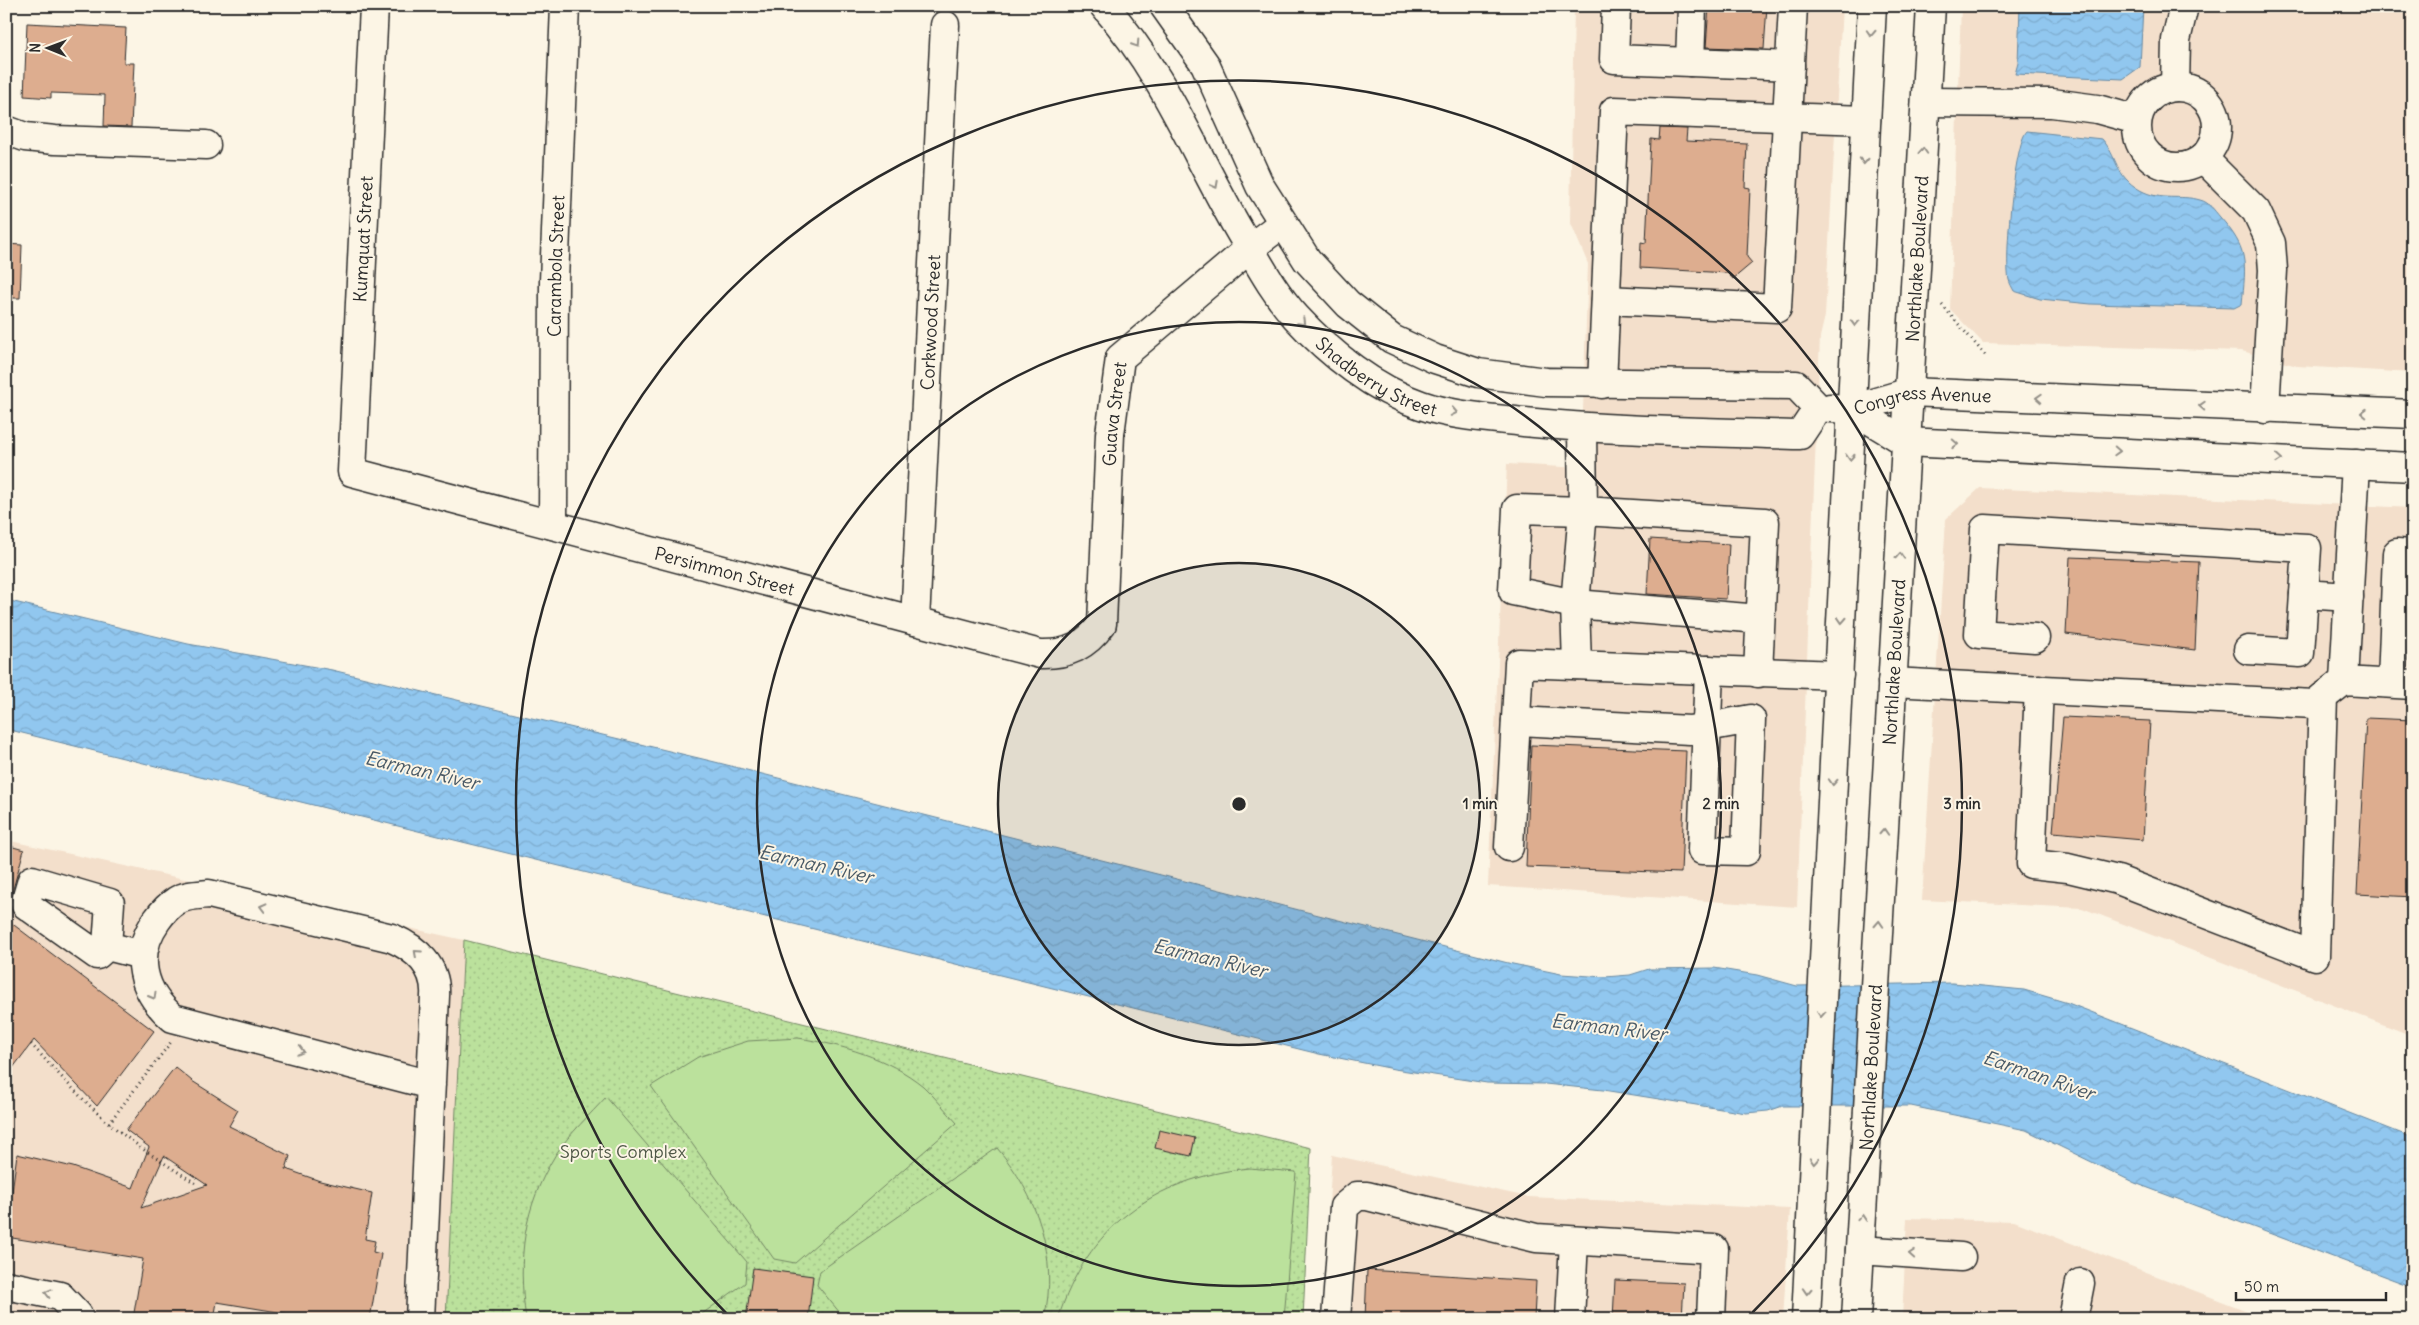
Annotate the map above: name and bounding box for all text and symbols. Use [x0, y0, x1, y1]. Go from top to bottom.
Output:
north arrow [22, 22, 72, 72]
one-way arrow [1865, 29, 1876, 37]
one-way arrow [1129, 38, 1139, 47]
text: N [26, 43, 44, 53]
one-way arrow [1918, 147, 1929, 155]
one-way arrow [1859, 157, 1870, 165]
street label: Kumquat Street [348, 175, 378, 303]
street label: Northlake Boulevard [1900, 175, 1933, 342]
one-way arrow [1209, 180, 1219, 189]
street label: Carambola Street [542, 195, 569, 337]
street label: Corkwood Street [915, 254, 945, 391]
one-way arrow [1296, 316, 1305, 325]
one-way arrow [1849, 319, 1860, 327]
street label: Shadberry Street [1311, 332, 1440, 421]
street label: Guava Street [1097, 360, 1131, 467]
street label: Congress Avenue [1851, 381, 1992, 419]
one-way arrow [2035, 392, 2043, 403]
one-way arrow [2197, 401, 2205, 411]
one-way arrow [1449, 406, 1458, 416]
one-way arrow [2360, 407, 2368, 418]
one-way arrow [1951, 439, 1959, 449]
one-way arrow [2113, 446, 2121, 457]
one-way arrow [1844, 454, 1855, 462]
one-way arrow [2275, 454, 2283, 465]
street label: Persimmon Street [652, 541, 797, 600]
one-way arrow [1894, 551, 1905, 559]
street label: Northlake Boulevard [1877, 578, 1910, 746]
one-way arrow [1837, 616, 1847, 624]
water label: Earman River [363, 745, 483, 795]
one-way arrow [1828, 778, 1839, 786]
text: 1 min [1463, 794, 1498, 813]
text: 2 min [1703, 794, 1740, 813]
text: 3 min [1943, 794, 1981, 813]
centre of rings [1230, 795, 1248, 813]
one-way arrow [1879, 828, 1890, 836]
water label: Earman River [757, 839, 877, 889]
one-way arrow [258, 902, 267, 913]
one-way arrow [1874, 920, 1885, 928]
water label: Earman River [1151, 933, 1271, 983]
one-way arrow [414, 950, 423, 959]
street label: Northlake Boulevard [1854, 983, 1887, 1151]
one-way arrow [147, 990, 157, 999]
water label: Earman River [1550, 1008, 1670, 1046]
one-way arrow [1816, 1010, 1827, 1018]
water label: Earman River [1980, 1045, 2100, 1106]
one-way arrow [296, 1046, 304, 1056]
park label: Sports Complex [560, 1140, 686, 1163]
one-way arrow [1809, 1157, 1820, 1165]
one-way arrow [1857, 1213, 1868, 1221]
one-way arrow [1908, 1248, 1916, 1259]
scale bar [2236, 1270, 2386, 1302]
text: 50 m [2244, 1277, 2279, 1296]
one-way arrow [1802, 1287, 1813, 1295]
one-way arrow [44, 1288, 53, 1299]

